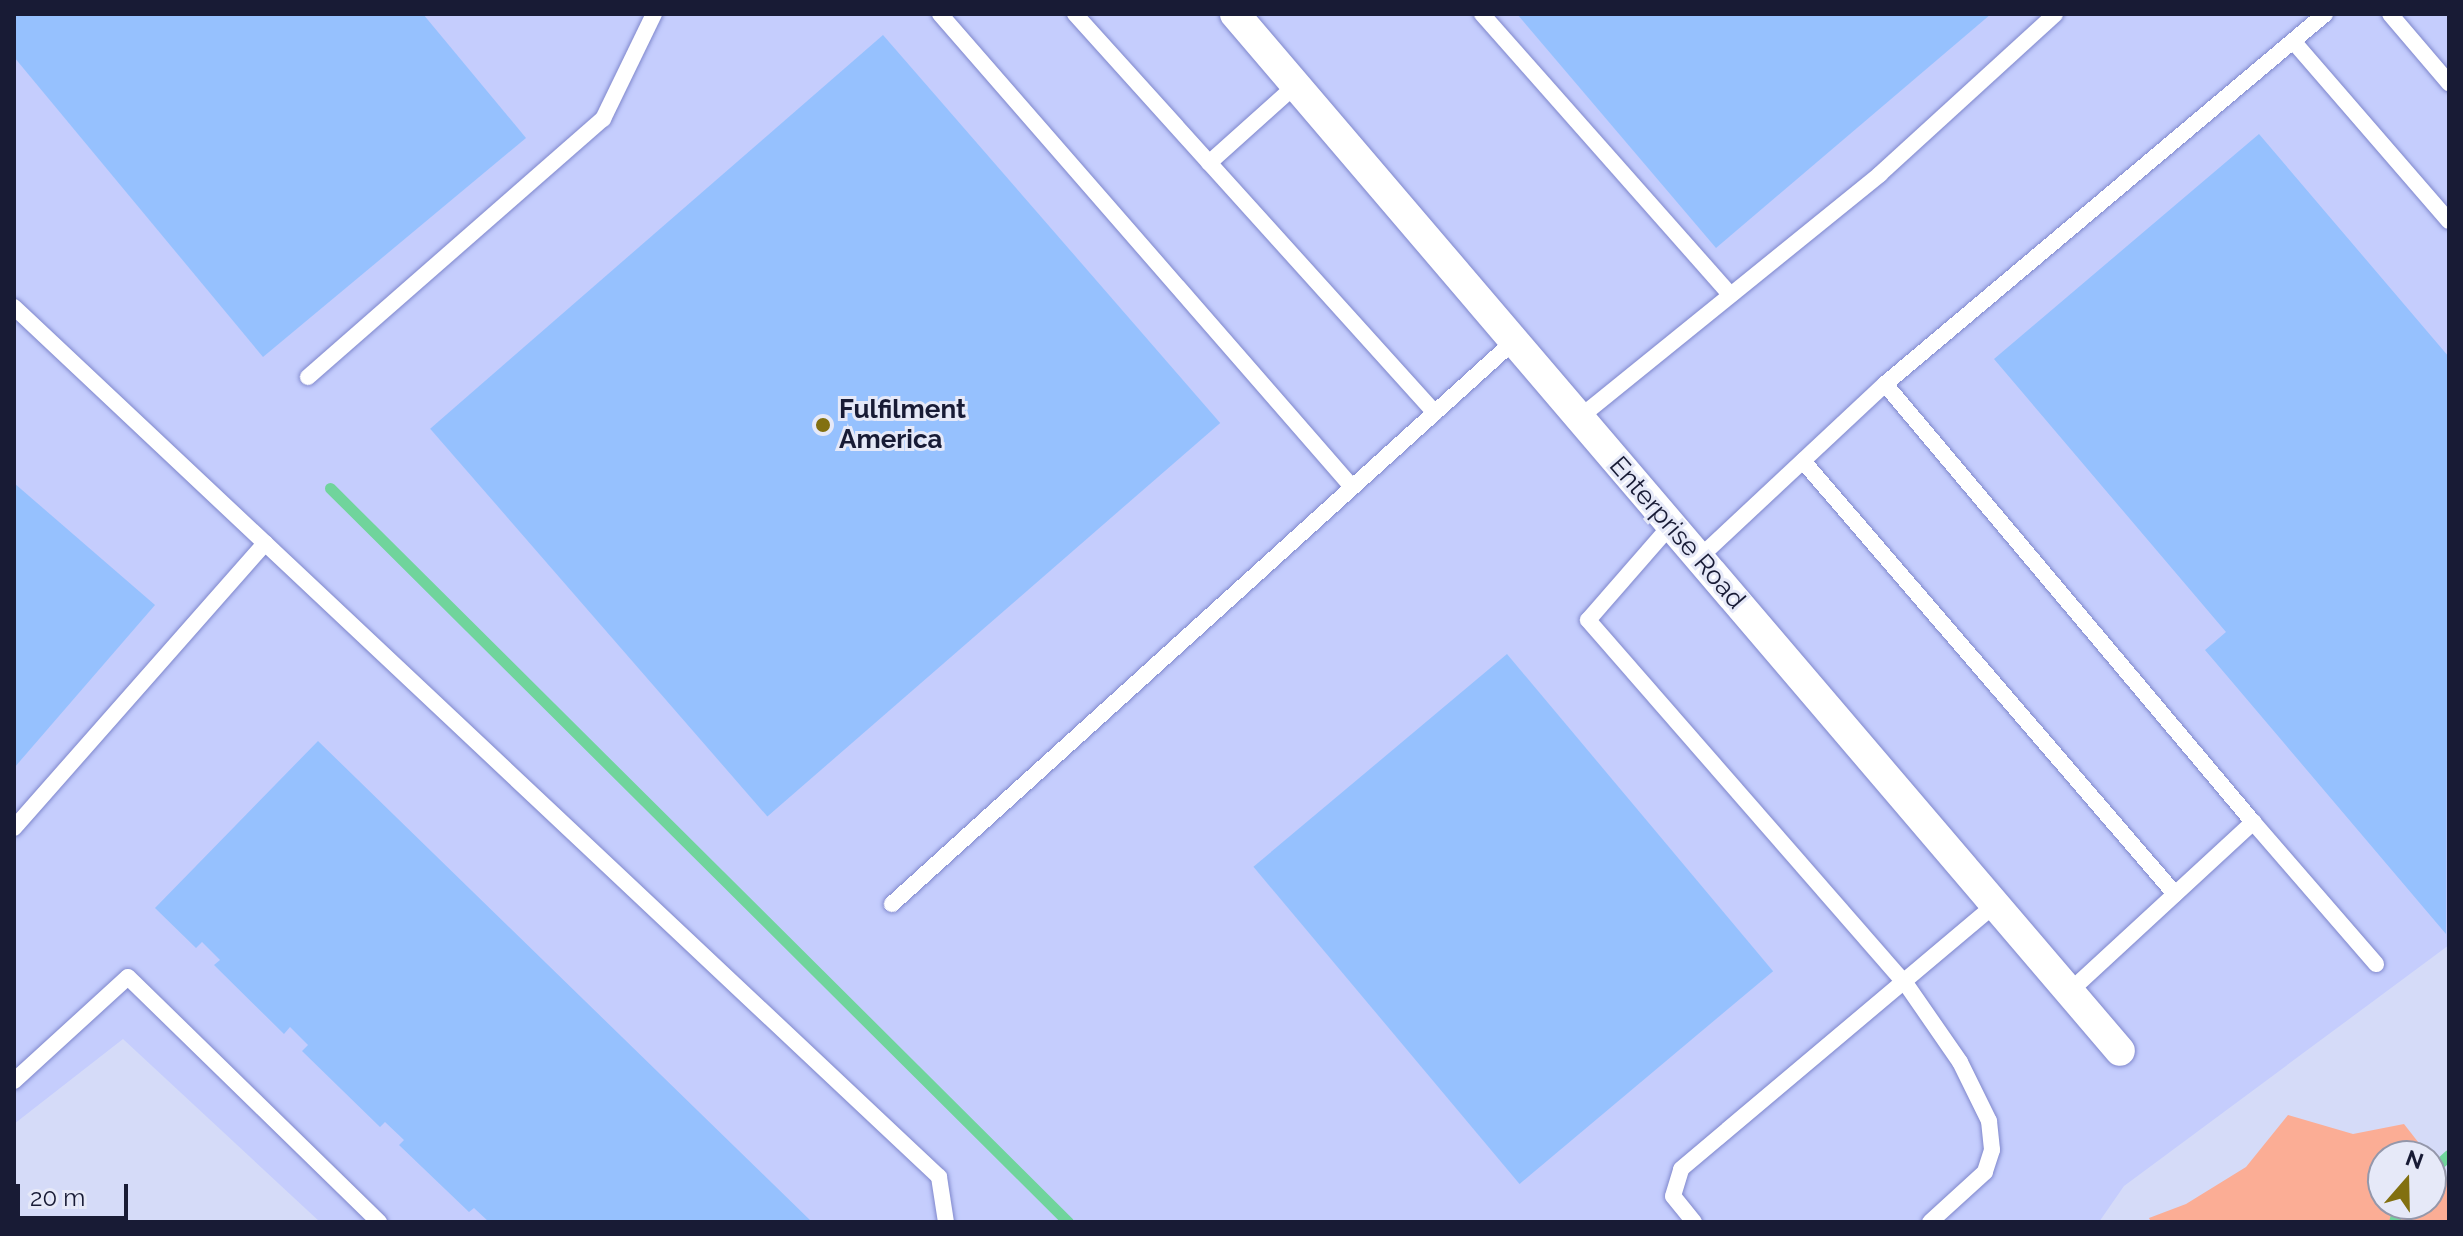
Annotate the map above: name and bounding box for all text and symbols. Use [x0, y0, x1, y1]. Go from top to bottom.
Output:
place label: Fulfilment America [839, 394, 966, 456]
marker: Fulfilment America [814, 416, 832, 434]
street label: Enterprise Road [1602, 451, 1752, 615]
north arrow [2367, 1140, 2447, 1220]
text: N [2402, 1144, 2427, 1174]
scale bar [20, 1168, 132, 1218]
text: 20 m [30, 1183, 85, 1212]

